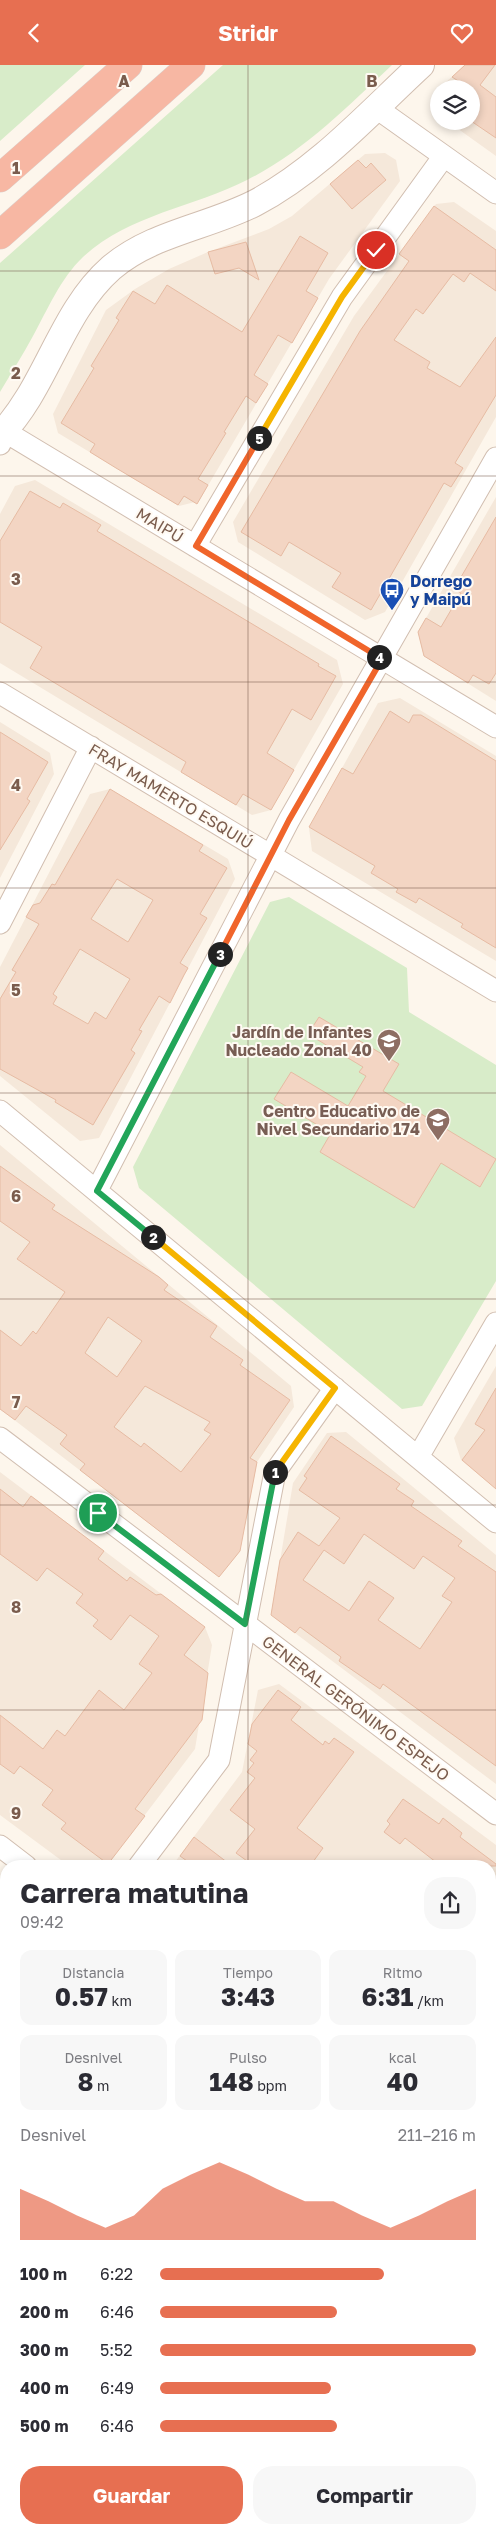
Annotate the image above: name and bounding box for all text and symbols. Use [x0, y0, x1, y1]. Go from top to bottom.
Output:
icon: back [20, 19, 48, 47]
text: Stridr [218, 19, 278, 46]
icon: heart [448, 19, 476, 47]
text: A [118, 71, 130, 91]
text: B [366, 71, 378, 91]
map controls [430, 80, 480, 130]
button: layers [430, 80, 480, 130]
text: 1 [12, 158, 20, 178]
pin [355, 229, 397, 271]
icon: check [362, 236, 390, 264]
text: 2 [11, 363, 21, 383]
pin: 5 [246, 425, 272, 451]
text: 5 [255, 430, 264, 447]
street label: MAIPÚ [133, 503, 187, 547]
text: 3 [11, 569, 21, 589]
place label: Dorrego y Maipú [410, 571, 473, 609]
bus stop icon: Dorrego y Maipú [379, 577, 405, 611]
pin: 4 [366, 645, 392, 669]
text: 4 [375, 649, 384, 666]
street label: FRAY MAMERTO ESQUIÚ [85, 739, 257, 853]
text: 4 [11, 775, 21, 795]
pin: 3 [208, 941, 232, 967]
text: 3 [216, 946, 225, 963]
text: 5 [11, 980, 21, 1000]
place label: Jardín de Infantes Nucleado Zonal 40 [225, 1022, 372, 1060]
school or university icon: Jardín de Infantes Nucleado Zonal 40 [376, 1028, 402, 1062]
place label: Centro Educativo de Nivel Secundario 174 [257, 1101, 420, 1139]
school or university icon: Centro Educativo de Nivel Secundario 174 [425, 1107, 451, 1141]
text: 6 [11, 1186, 21, 1206]
pin: 2 [140, 1225, 166, 1249]
text: 2 [149, 1229, 158, 1246]
text: 7 [12, 1392, 21, 1412]
pin: 1 [262, 1459, 288, 1485]
text: 1 [272, 1464, 279, 1481]
pin [77, 1492, 119, 1534]
icon: arrive [84, 1499, 112, 1527]
text: 8 [11, 1597, 21, 1617]
street label: GENERAL GERÓNIMO ESPEJO [258, 1631, 454, 1785]
text: 9 [11, 1803, 21, 1823]
text: Carrera matutina [20, 1876, 248, 1909]
button: share [424, 1877, 476, 1929]
text: 09:42 [20, 1912, 63, 1932]
text: Distancia [62, 1964, 125, 1981]
text: Tiempo [223, 1964, 273, 1981]
text: Ritmo [383, 1964, 423, 1981]
text: 0.57 [55, 1981, 108, 2012]
text: 3:43 [221, 1981, 275, 2012]
text: 6:31 [361, 1981, 413, 2012]
text: km [108, 1992, 132, 2009]
text: /km [413, 1992, 444, 2009]
text: Desnivel [64, 2049, 122, 2066]
text: Pulso [229, 2049, 267, 2066]
text: kcal [389, 2049, 416, 2066]
text: 8 [77, 2066, 93, 2097]
text: 148 [209, 2066, 254, 2097]
text: 40 [387, 2066, 419, 2097]
text: m [93, 2077, 109, 2094]
text: bpm [254, 2077, 287, 2094]
text: Desnivel [20, 2125, 86, 2145]
text: 211–216 m [398, 2125, 476, 2145]
text: 100 m [20, 2264, 67, 2284]
text: 6:22 [100, 2264, 133, 2284]
text: 200 m [20, 2302, 69, 2322]
text: 6:46 [100, 2302, 134, 2322]
text: 300 m [20, 2340, 69, 2360]
text: 5:52 [100, 2340, 133, 2360]
text: 400 m [20, 2378, 69, 2398]
text: 6:49 [100, 2378, 134, 2398]
text: 500 m [20, 2416, 69, 2436]
text: 6:46 [100, 2416, 134, 2436]
button: Guardar [20, 2466, 243, 2524]
button: Compartir [253, 2466, 476, 2524]

